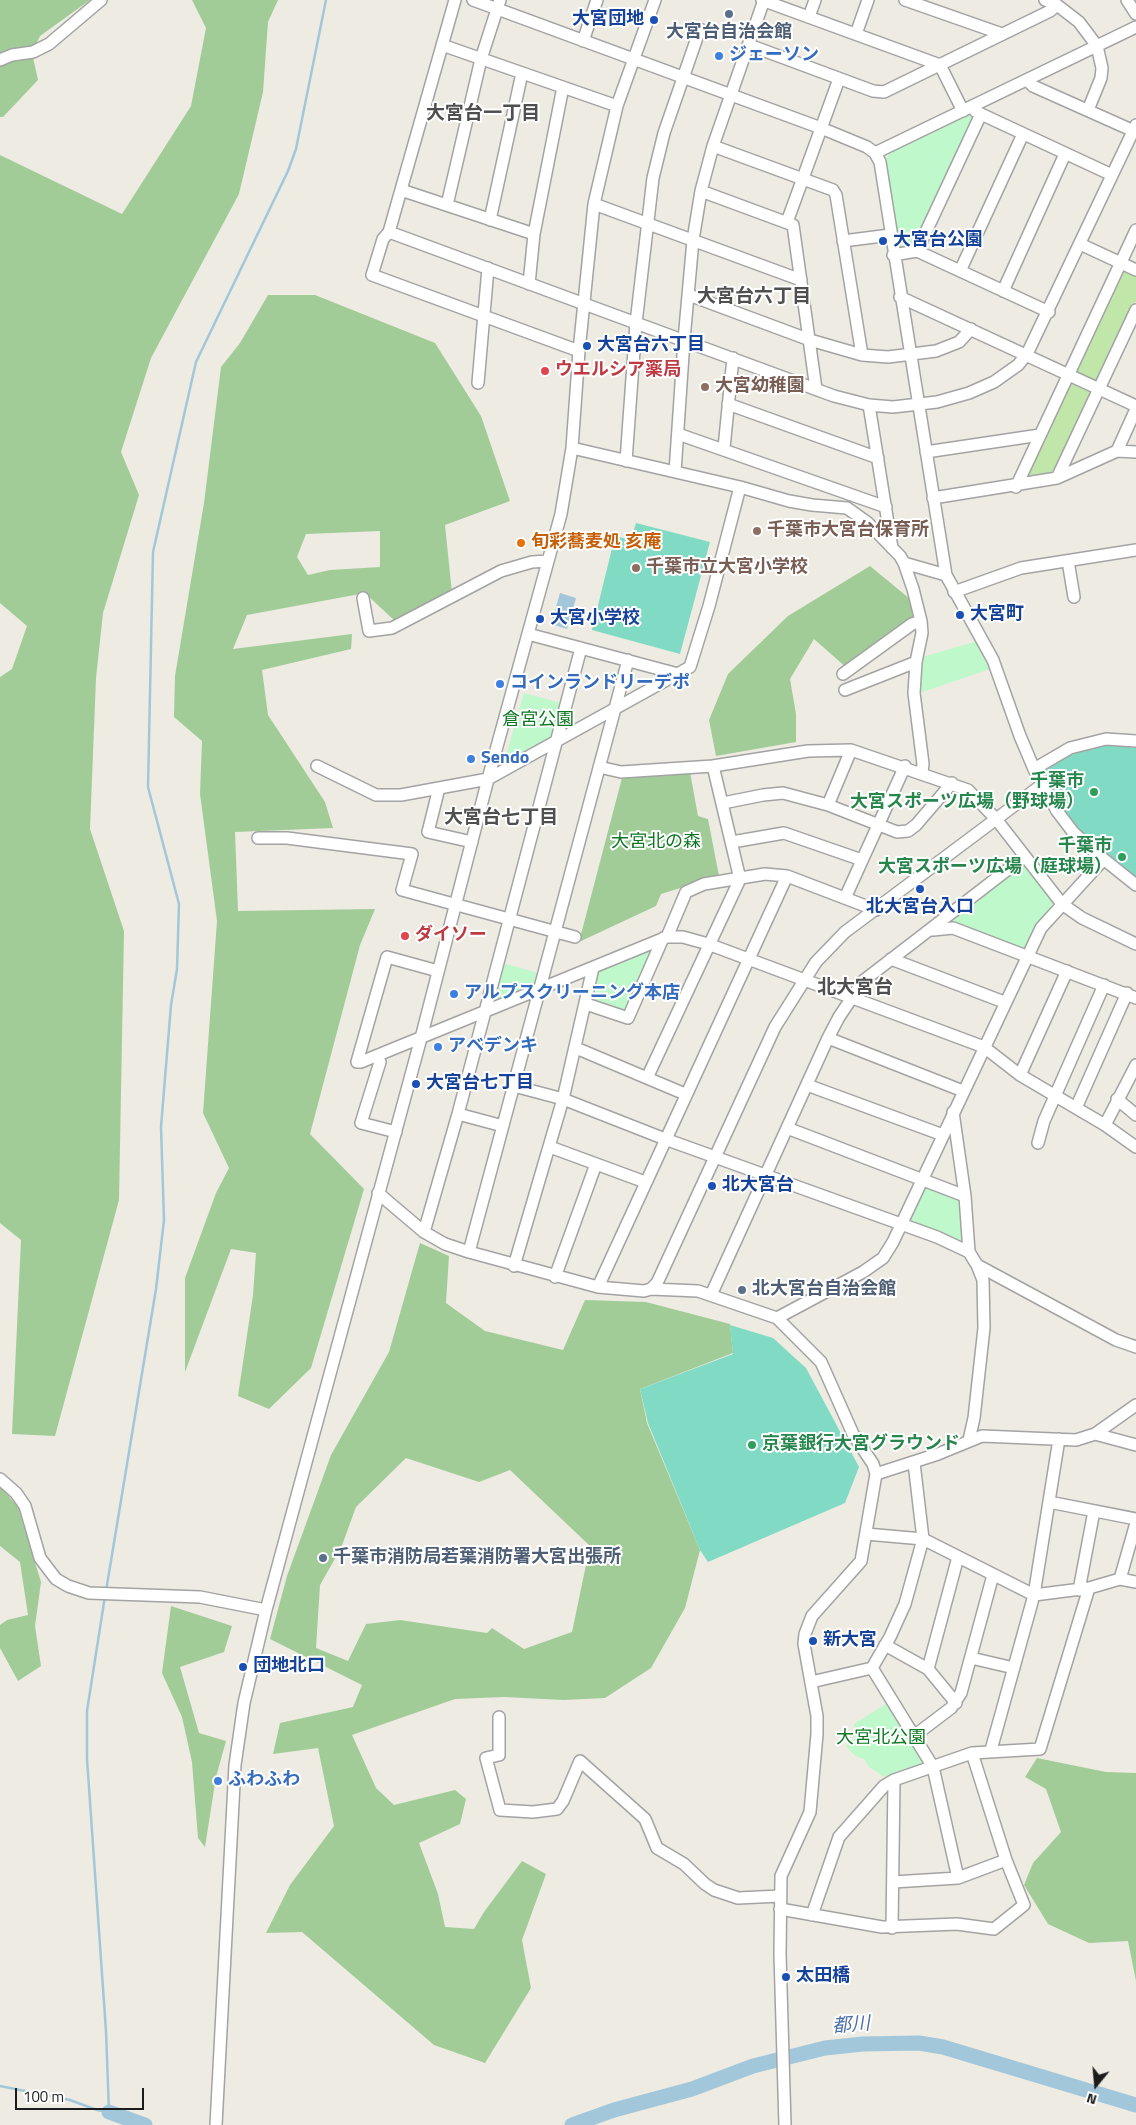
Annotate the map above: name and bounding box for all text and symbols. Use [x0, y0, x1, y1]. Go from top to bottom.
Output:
marker: 大宮台自治会館 [723, 8, 735, 20]
place label: 大宮団地 [572, 9, 644, 31]
marker: 大宮団地 [648, 14, 660, 26]
place label: 大宮台自治会館 [666, 22, 792, 44]
place label: ジェーソン [729, 45, 819, 67]
marker: ジェーソン [713, 50, 725, 62]
district label: 大宮台一丁目 [426, 103, 540, 125]
place label: 大宮台公園 [893, 230, 983, 252]
marker: 大宮台公園 [877, 235, 889, 247]
district label: 大宮台六丁目 [697, 286, 811, 308]
place label: 大宮台六丁目 [597, 335, 705, 357]
marker: 大宮台六丁目 [581, 340, 593, 352]
place label: ウエルシア薬局 [555, 360, 681, 382]
marker: ウエルシア薬局 [539, 365, 551, 377]
place label: 大宮幼稚園 [715, 376, 805, 398]
marker: 大宮幼稚園 [699, 381, 711, 393]
place label: 千葉市大宮台保育所 [767, 520, 929, 542]
marker: 千葉市大宮台保育所 [751, 525, 763, 537]
place label: 旬彩蕎麦処 亥庵 [531, 532, 661, 554]
marker: 旬彩蕎麦処 亥庵 [515, 537, 527, 549]
place label: 千葉市立大宮小学校 [646, 557, 808, 579]
marker: 千葉市立大宮小学校 [630, 562, 642, 574]
place label: 大宮町 [970, 604, 1024, 626]
place label: 大宮小学校 [550, 608, 640, 630]
marker: 大宮町 [954, 609, 966, 621]
marker: 大宮小学校 [534, 613, 546, 625]
place label: コインランドリーデポ [510, 673, 690, 695]
marker: コインランドリーデポ [494, 678, 506, 690]
park label: 倉宮公園 [502, 710, 574, 732]
place label: Sendo [481, 748, 529, 770]
marker: Sendo [465, 753, 477, 765]
place label: 千葉市 大宮スポーツ広場（野球場） [850, 771, 1084, 814]
marker: 千葉市 大宮スポーツ広場（野球場） [1088, 786, 1100, 798]
district label: 大宮台七丁目 [444, 807, 558, 829]
park label: 大宮北の森 [611, 832, 701, 854]
place label: 千葉市 大宮スポーツ広場（庭球場） [878, 836, 1112, 879]
marker: 千葉市 大宮スポーツ広場（庭球場） [1116, 851, 1128, 863]
marker: 北大宮台入口 [914, 883, 926, 895]
place label: 北大宮台入口 [866, 897, 974, 919]
place label: ダイソー [415, 925, 487, 947]
marker: ダイソー [399, 930, 411, 942]
district label: 北大宮台 [817, 977, 893, 999]
place label: アルプスクリーニング本店 [464, 983, 680, 1005]
marker: アルプスクリーニング本店 [448, 988, 460, 1000]
place label: アベデンキ [448, 1036, 538, 1058]
marker: アベデンキ [432, 1041, 444, 1053]
place label: 大宮台七丁目 [426, 1073, 534, 1095]
marker: 大宮台七丁目 [410, 1078, 422, 1090]
place label: 北大宮台 [722, 1175, 794, 1197]
marker: 北大宮台 [706, 1180, 718, 1192]
place label: 北大宮台自治会館 [752, 1279, 896, 1301]
marker: 北大宮台自治会館 [736, 1284, 748, 1296]
place label: 京葉銀行大宮グラウンド [762, 1434, 960, 1456]
marker: 京葉銀行大宮グラウンド [746, 1439, 758, 1451]
place label: 千葉市消防局若葉消防署大宮出張所 [333, 1547, 621, 1569]
marker: 千葉市消防局若葉消防署大宮出張所 [317, 1552, 329, 1564]
place label: 新大宮 [823, 1630, 877, 1652]
marker: 新大宮 [807, 1635, 819, 1647]
place label: 団地北口 [253, 1656, 325, 1678]
marker: 団地北口 [237, 1661, 249, 1673]
park label: 大宮北公園 [836, 1728, 926, 1750]
place label: ふわふわ [228, 1770, 300, 1792]
marker: ふわふわ [212, 1775, 224, 1787]
place label: 太田橋 [796, 1966, 850, 1988]
marker: 太田橋 [780, 1971, 792, 1983]
water label: 都川 [831, 2013, 871, 2039]
north arrow [1071, 2060, 1121, 2110]
scale bar [18, 2078, 146, 2110]
text: 100 m [23, 2085, 64, 2108]
text: N [1084, 2088, 1099, 2111]

